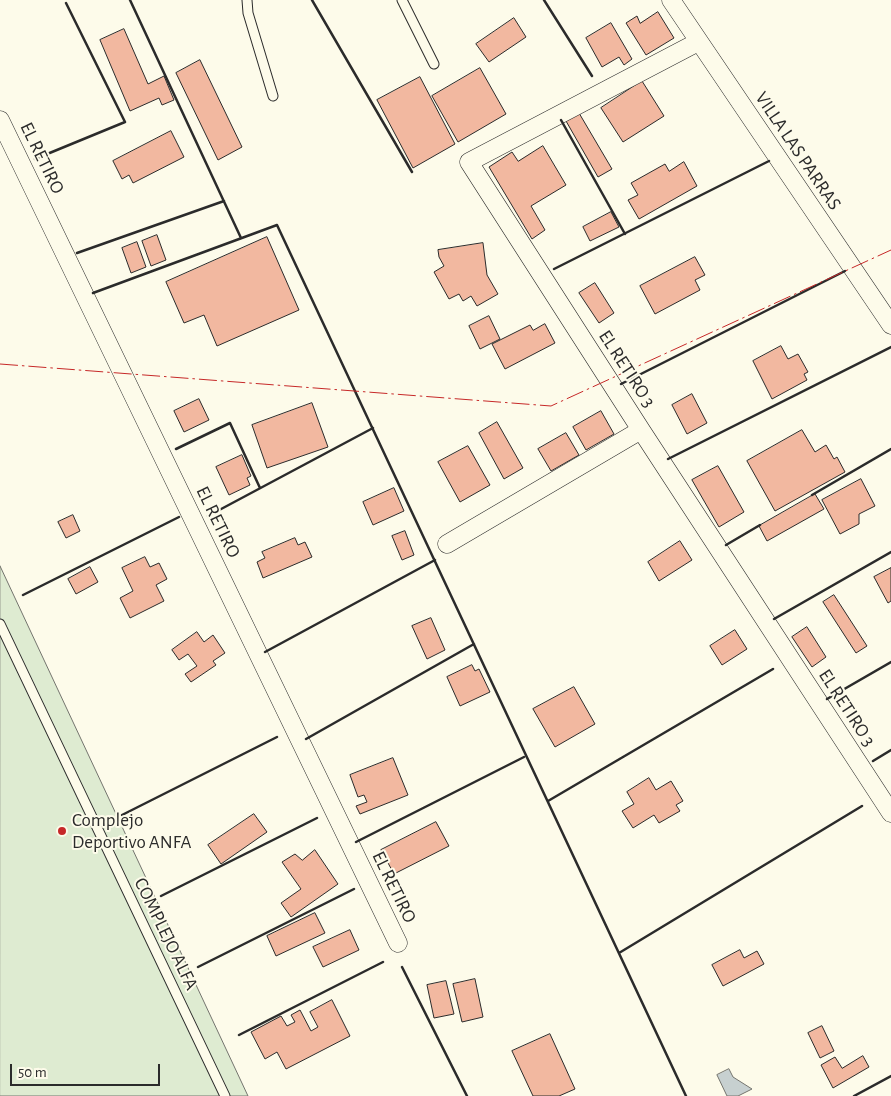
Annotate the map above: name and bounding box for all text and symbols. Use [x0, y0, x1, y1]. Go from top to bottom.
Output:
street label: VILLA LAS PARRAS [750, 88, 846, 214]
street label: EL RETIRO [15, 119, 69, 197]
street label: EL RETIRO 3 [594, 326, 660, 412]
street label: EL RETIRO [191, 483, 245, 561]
street label: EL RETIRO 3 [814, 665, 880, 751]
place label: Complejo Deportivo ANFA [72, 809, 192, 853]
marker: Complejo Deportivo ANFA [56, 825, 68, 837]
street label: EL RETIRO [367, 848, 421, 926]
street label: COMPLEJO ALFA [129, 874, 203, 994]
scale bar [12, 1054, 162, 1086]
text: 50 m [18, 1065, 47, 1080]

